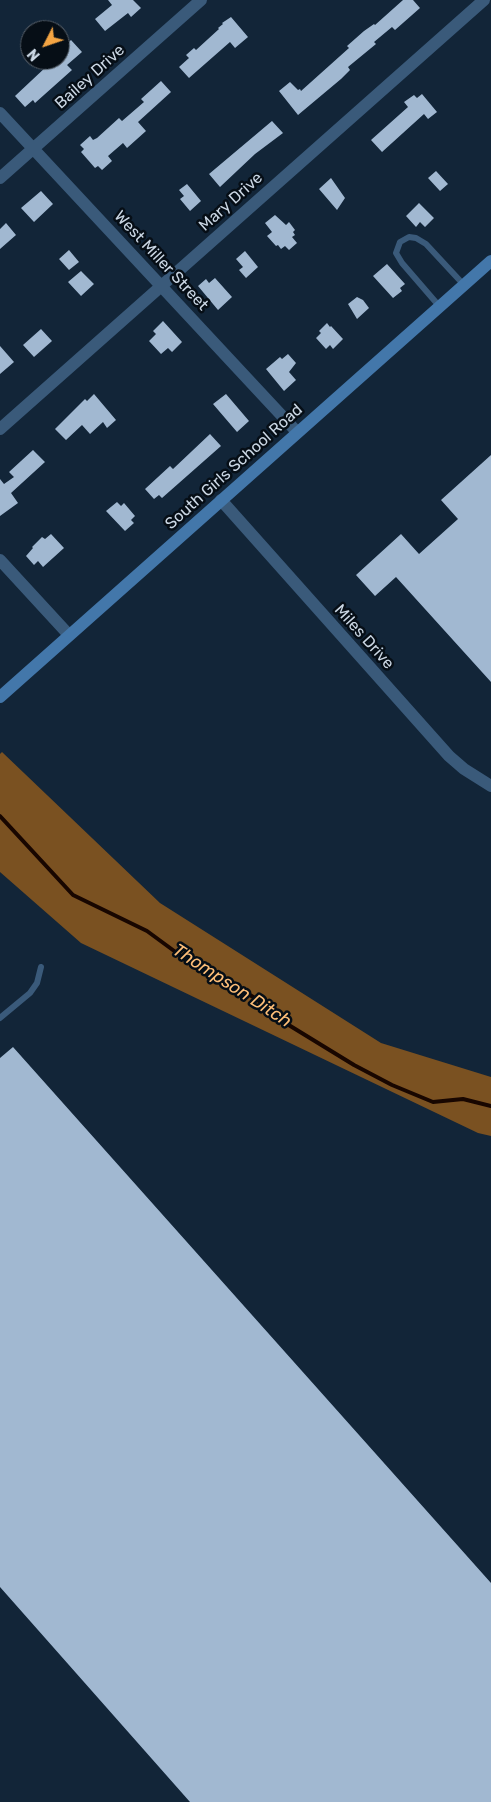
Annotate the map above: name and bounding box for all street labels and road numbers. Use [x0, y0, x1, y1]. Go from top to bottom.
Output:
street label: Bailey Drive [51, 41, 129, 113]
street label: Mary Drive [195, 168, 267, 236]
street label: West Miller Street [110, 207, 212, 315]
street label: South Girls School Road [161, 400, 307, 534]
street label: Miles Drive [330, 601, 398, 673]

